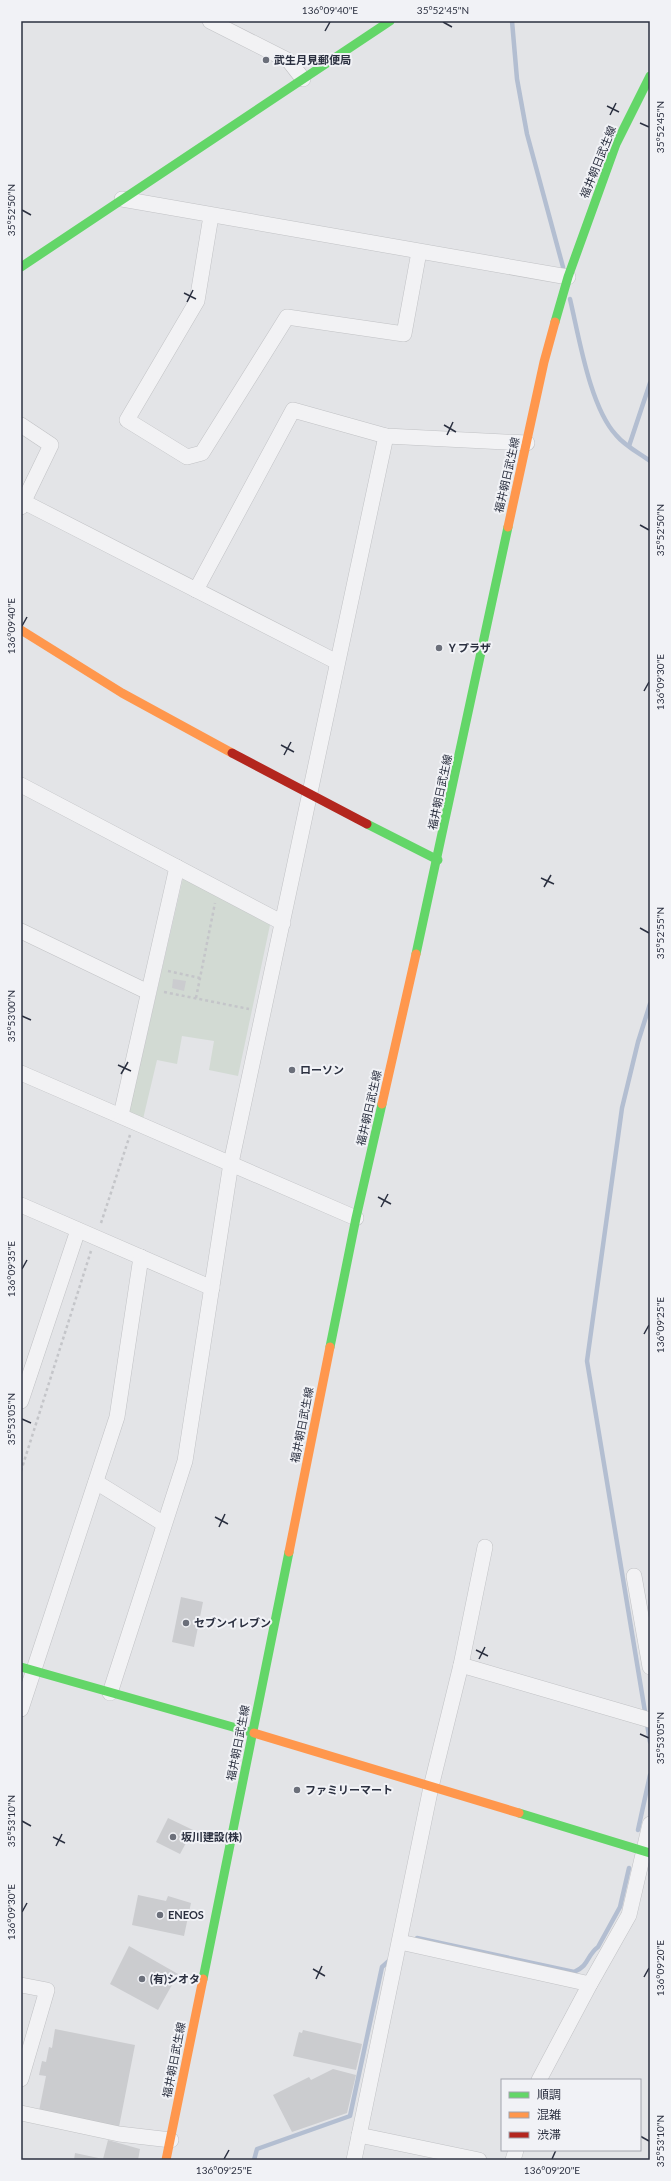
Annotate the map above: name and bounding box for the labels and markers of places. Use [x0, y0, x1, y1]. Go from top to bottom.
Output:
place label: 武生月見郵便局 [274, 53, 351, 66]
marker: 武生月見郵便局 [261, 55, 271, 65]
place label: Ｙプラザ [447, 641, 491, 654]
marker: Ｙプラザ [434, 643, 444, 653]
place label: ローソン [300, 1063, 344, 1076]
marker: ローソン [287, 1065, 297, 1075]
place label: セブンイレブン [194, 1616, 271, 1629]
marker: セブンイレブン [181, 1618, 191, 1628]
place label: ファミリーマート [305, 1783, 393, 1796]
marker: ファミリーマート [292, 1785, 302, 1795]
place label: 坂川建設(株) [181, 1830, 242, 1843]
marker: 坂川建設(株) [168, 1832, 178, 1842]
place label: ENEOS [168, 1908, 204, 1921]
marker: ENEOS [155, 1910, 165, 1920]
place label: (有)シオタ [150, 1972, 200, 1985]
marker: (有)シオタ [137, 1974, 147, 1984]

